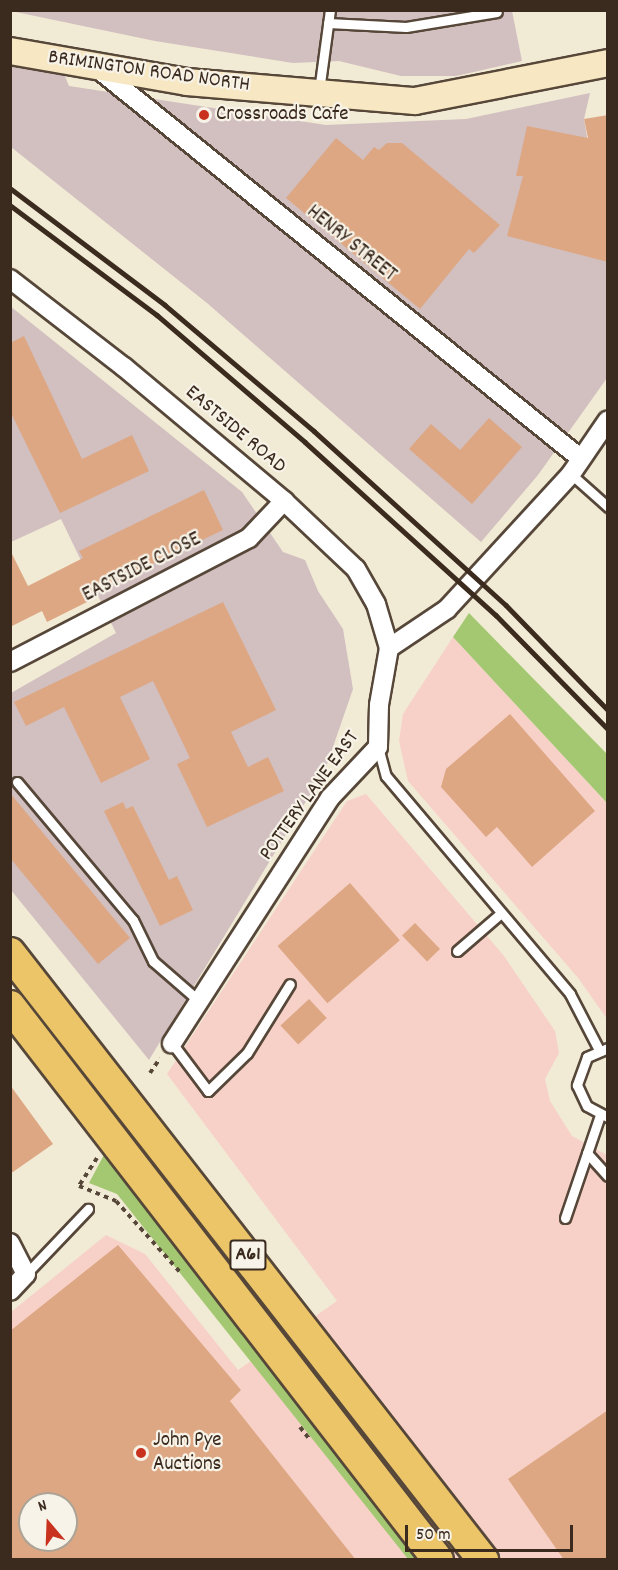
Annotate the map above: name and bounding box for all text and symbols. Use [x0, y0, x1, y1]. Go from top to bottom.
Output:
street label: BRIMINGTON ROAD NORTH [47, 45, 251, 99]
place label: Crossroads Cafe [216, 102, 349, 128]
marker: Crossroads Cafe [197, 108, 211, 122]
street label: HENRY STREET [301, 200, 401, 288]
street label: EASTSIDE ROAD [179, 380, 291, 480]
street label: EASTSIDE CLOSE [79, 527, 205, 609]
street label: POTTERY LANE EAST [255, 726, 365, 866]
road number: A61 [228, 1238, 268, 1272]
place label: John Pye Auctions [153, 1428, 221, 1478]
marker: John Pye Auctions [134, 1446, 148, 1460]
north arrow [18, 1492, 78, 1552]
text: N [35, 1494, 50, 1519]
scale bar [408, 1513, 576, 1551]
text: 50 m [416, 1523, 451, 1548]

